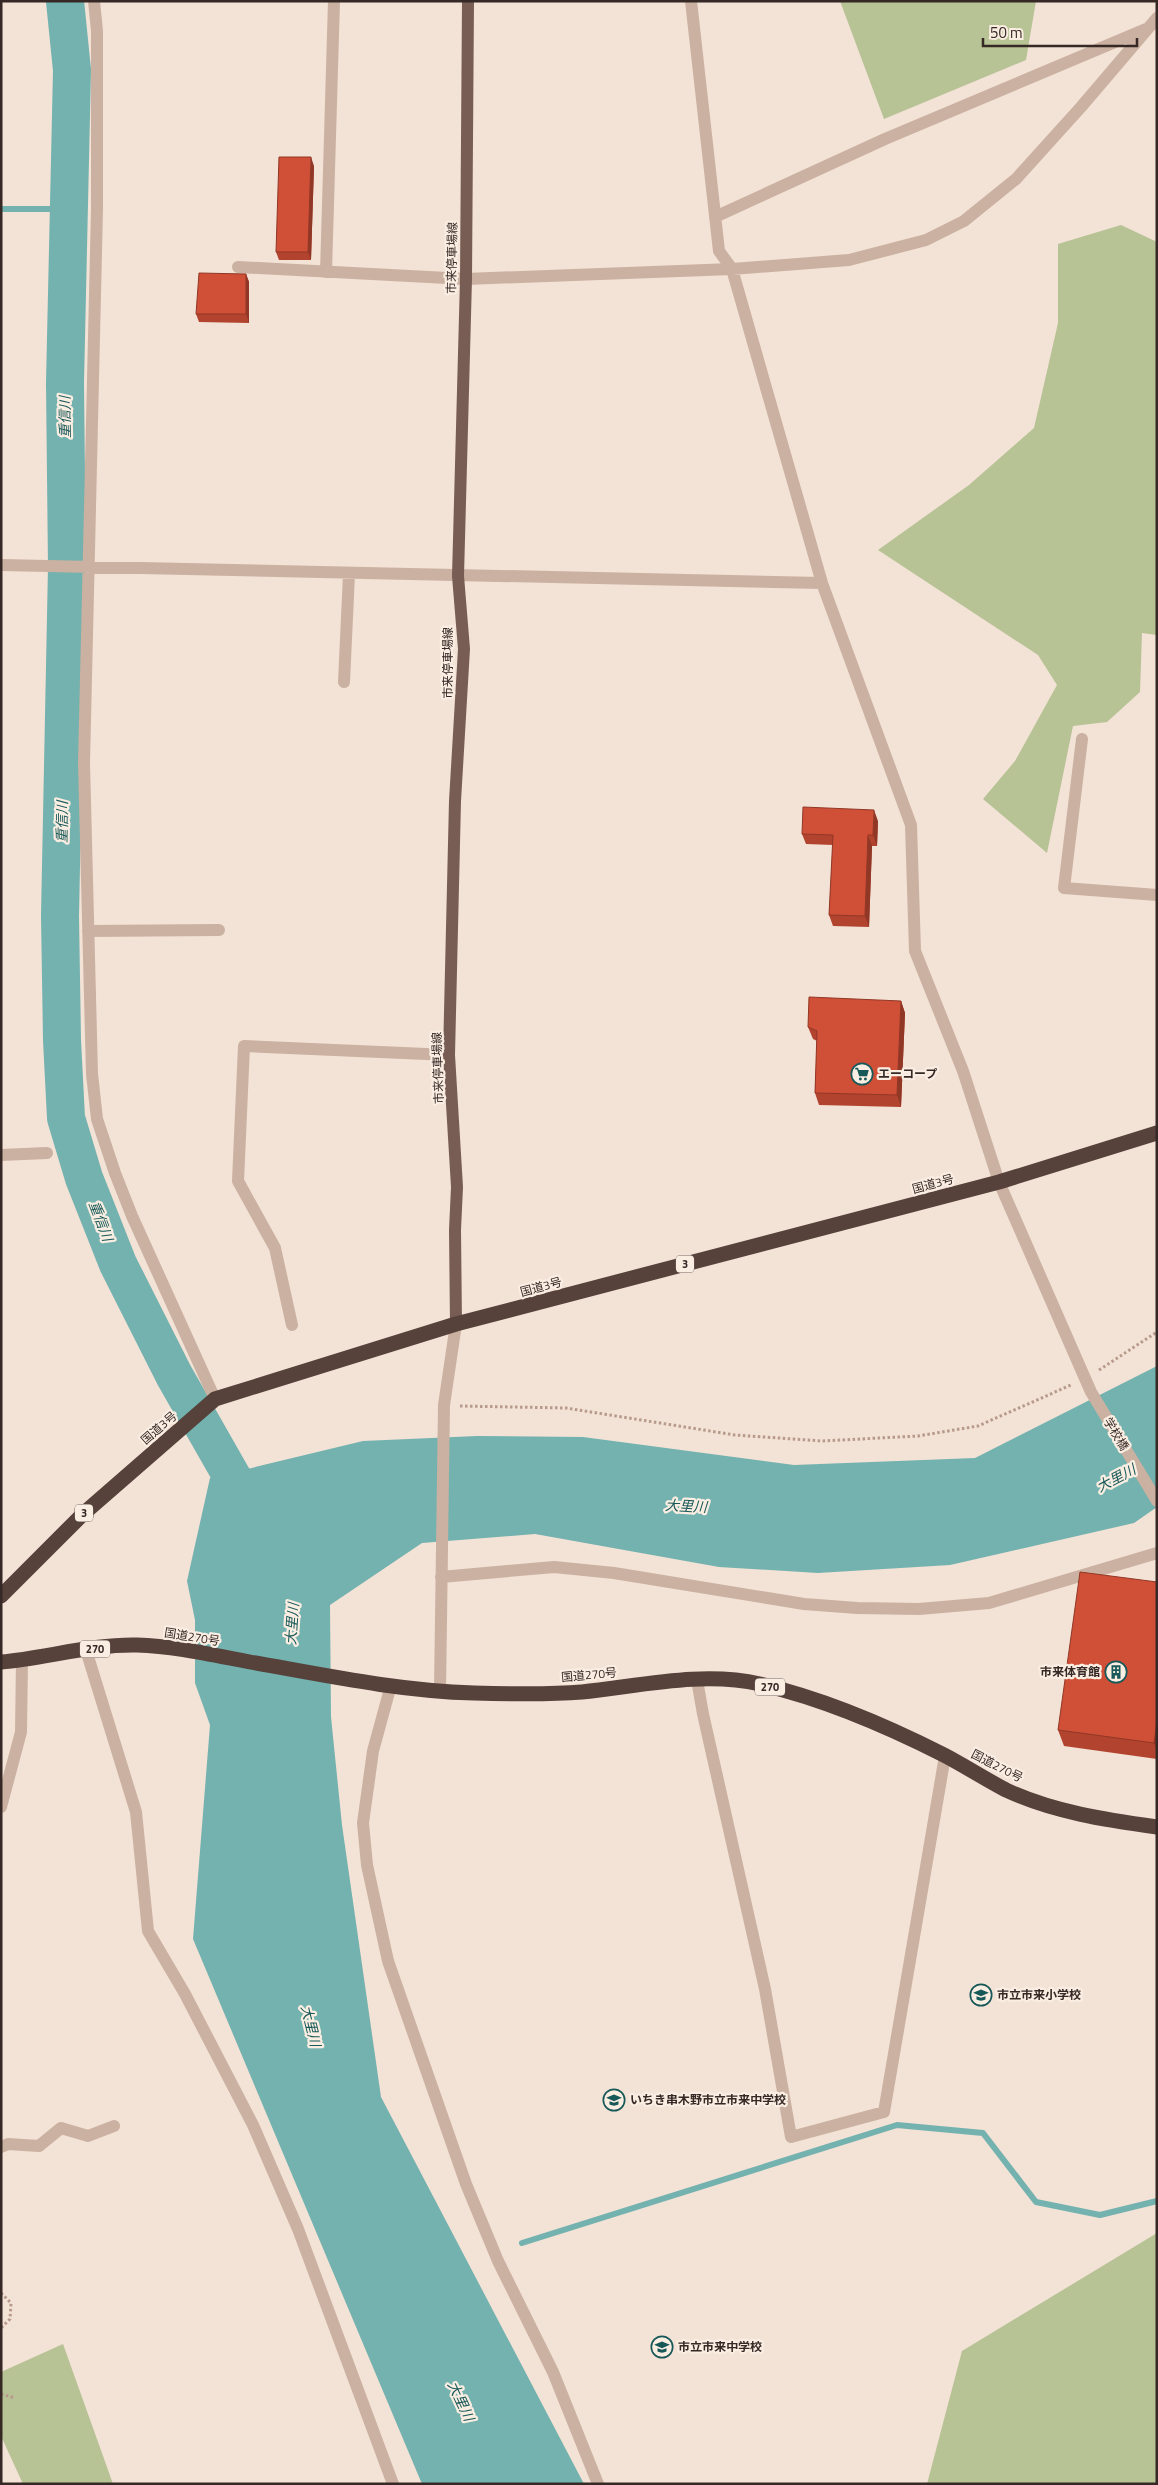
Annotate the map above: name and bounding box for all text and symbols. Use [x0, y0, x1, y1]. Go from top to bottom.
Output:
scale bar [983, 15, 1137, 47]
text: 50 m [990, 21, 1023, 44]
street label: 市来停車場線 [441, 222, 462, 294]
water label: 重信川 [54, 394, 75, 438]
street label: 市来停車場線 [438, 627, 457, 699]
water label: 重信川 [51, 799, 72, 843]
street label: 市来停車場線 [427, 1032, 448, 1104]
supermarket icon: エーコープ [850, 1062, 874, 1086]
place label: エーコープ [878, 1064, 937, 1083]
street label: 国道3号 [910, 1169, 956, 1198]
water label: 重信川 [84, 1197, 120, 1246]
road number: 3 [676, 1256, 694, 1272]
street label: 国道3号 [518, 1272, 564, 1301]
street label: 国道3号 [136, 1406, 181, 1449]
street label: 学校橋 [1099, 1413, 1134, 1454]
water label: 大里川 [1092, 1457, 1141, 1497]
water label: 大里川 [665, 1494, 710, 1517]
road number: 3 [75, 1505, 93, 1522]
water label: 大里川 [280, 1600, 304, 1646]
street label: 国道270号 [163, 1623, 221, 1650]
road number: 270 [80, 1640, 110, 1658]
building icon: 市来体育館 [1104, 1660, 1128, 1684]
place label: 市来体育館 [1040, 1662, 1100, 1681]
street label: 国道270号 [560, 1663, 618, 1686]
road number: 270 [755, 1678, 785, 1695]
street label: 国道270号 [968, 1744, 1027, 1787]
school or university icon: 市立市来小学校 [969, 1983, 993, 2007]
place label: 市立市来小学校 [997, 1985, 1081, 2004]
water label: 大里川 [296, 2003, 327, 2051]
school or university icon: いちき串木野市立市来中学校 [602, 2088, 626, 2112]
place label: いちき串木野市立市来中学校 [630, 2090, 786, 2109]
school or university icon: 市立市来中学校 [650, 2335, 674, 2359]
place label: 市立市来中学校 [678, 2337, 762, 2356]
water label: 大里川 [443, 2377, 481, 2426]

